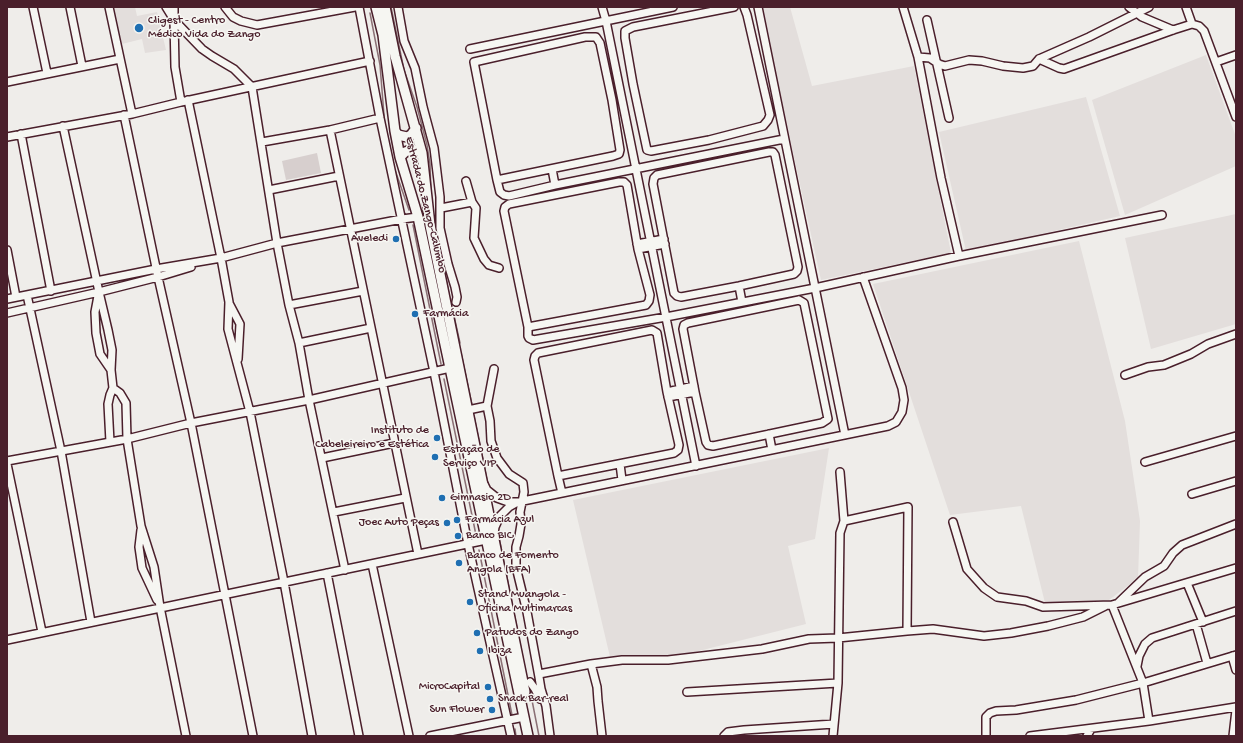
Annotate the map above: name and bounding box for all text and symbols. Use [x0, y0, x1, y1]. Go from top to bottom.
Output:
place label: Cligest - Centro Médico Vida do Zango [148, 14, 260, 42]
marker: Cligest - Centro Médico Vida do Zango [133, 22, 145, 34]
street label: Estrada do Zango-Calumbo [401, 135, 449, 275]
place label: Aveledi [351, 232, 388, 246]
marker: Aveledi [391, 234, 401, 244]
place label: Farmácia [423, 307, 469, 321]
marker: Farmácia [410, 309, 420, 319]
place label: Instituto de Cabeleireiro e Estética [315, 424, 429, 452]
marker: Instituto de Cabeleireiro e Estética [432, 433, 442, 443]
place label: Estação de Serviço VIP [443, 443, 499, 471]
marker: Estação de Serviço VIP [430, 452, 440, 462]
place label: Gimnasio 2D [450, 491, 511, 505]
marker: Gimnasio 2D [437, 493, 447, 503]
place label: Farmácia Azul [465, 513, 534, 527]
marker: Farmácia Azul [452, 515, 462, 525]
place label: Joec Auto Peças [359, 516, 439, 530]
marker: Joec Auto Peças [442, 518, 452, 528]
place label: Banco BIC [466, 529, 513, 543]
marker: Banco BIC [453, 531, 463, 541]
place label: Banco de Fomento Angola (BFA) [467, 549, 559, 577]
marker: Banco de Fomento Angola (BFA) [454, 558, 464, 568]
place label: Stand Muangola - Oficina Multimarcas [478, 588, 572, 616]
marker: Stand Muangola - Oficina Multimarcas [465, 597, 475, 607]
place label: Patudos do Zango [485, 626, 579, 640]
marker: Patudos do Zango [472, 628, 482, 638]
place label: Ibiza [488, 644, 512, 658]
marker: Ibiza [475, 646, 485, 656]
place label: MicroCapital [419, 680, 480, 694]
marker: MicroCapital [483, 682, 493, 692]
place label: Snack Bar-real [498, 692, 569, 706]
marker: Snack Bar-real [485, 694, 495, 704]
place label: Sun Flower [430, 703, 484, 717]
marker: Sun Flower [487, 705, 497, 715]

